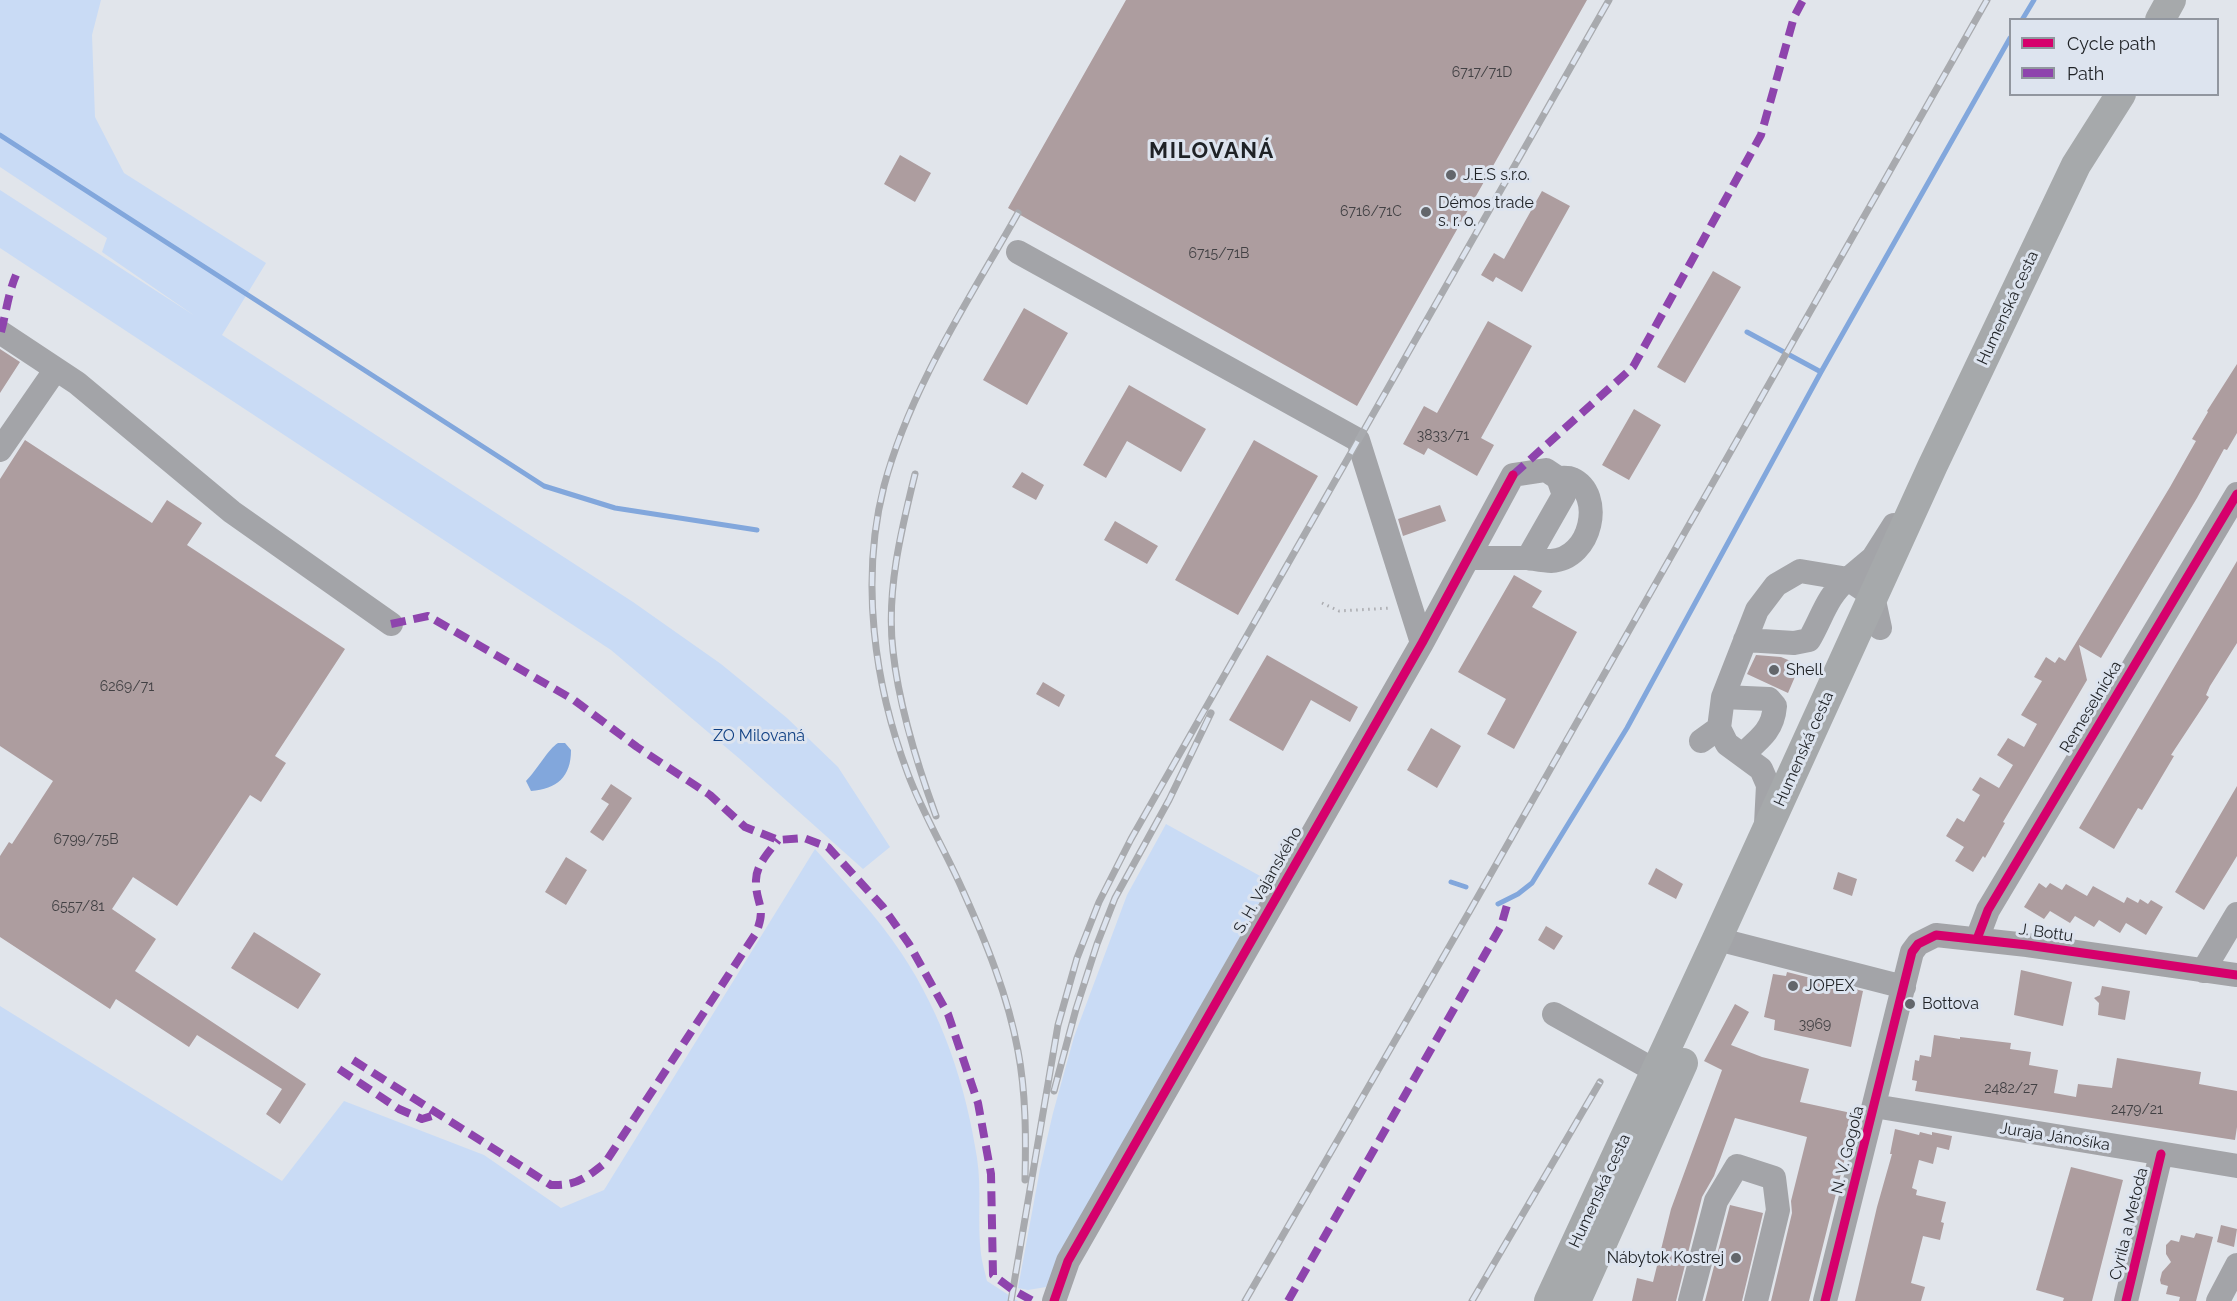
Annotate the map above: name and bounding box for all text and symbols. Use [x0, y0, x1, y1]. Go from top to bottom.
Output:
legend [2009, 18, 2219, 96]
text: Cycle path [2067, 33, 2156, 54]
text: Path [2067, 63, 2104, 84]
house number: 6717/71D [1452, 65, 1512, 81]
district label: MILOVANÁ [1149, 138, 1275, 164]
place label: J.E.S s.r.o. [1463, 165, 1530, 185]
marker: J.E.S s.r.o. [1444, 168, 1458, 182]
place label: Démos trade s. r. o. [1438, 193, 1534, 231]
house number: 6716/71C [1340, 204, 1402, 220]
marker: Démos trade s. r. o. [1419, 205, 1433, 219]
house number: 6715/71B [1189, 246, 1249, 262]
street label: Humenská cesta [1973, 248, 2043, 368]
house number: 3833/71 [1417, 428, 1469, 444]
street label: Remeselnícka [2056, 658, 2126, 756]
place label: Shell [1786, 660, 1823, 680]
marker: Shell [1767, 663, 1781, 677]
house number: 6269/71 [100, 679, 154, 695]
street label: Humenská cesta [1770, 689, 1838, 809]
park label: ZO Milovaná [713, 726, 805, 746]
street label: S. H. Vajanského [1230, 823, 1306, 937]
house number: 6799/75B [54, 832, 118, 848]
house number: 6557/81 [52, 899, 104, 915]
street label: J. Bottu [2017, 920, 2075, 946]
place label: JOPEX [1805, 976, 1855, 996]
marker: JOPEX [1786, 979, 1800, 993]
place label: Bottova [1922, 994, 1979, 1014]
marker: Bottova [1903, 997, 1917, 1011]
house number: 3969 [1799, 1017, 1831, 1033]
house number: 2482/27 [1984, 1081, 2038, 1097]
house number: 2479/21 [2111, 1102, 2163, 1118]
street label: N. V. Gogoľa [1828, 1104, 1868, 1196]
street label: Juraja Jánošíka [1999, 1119, 2111, 1155]
street label: Humenská cesta [1565, 1131, 1635, 1251]
street label: Cyrila a Metoda [2106, 1166, 2152, 1282]
place label: Nábytok Kostrej [1607, 1248, 1724, 1268]
marker: Nábytok Kostrej [1729, 1251, 1743, 1265]

